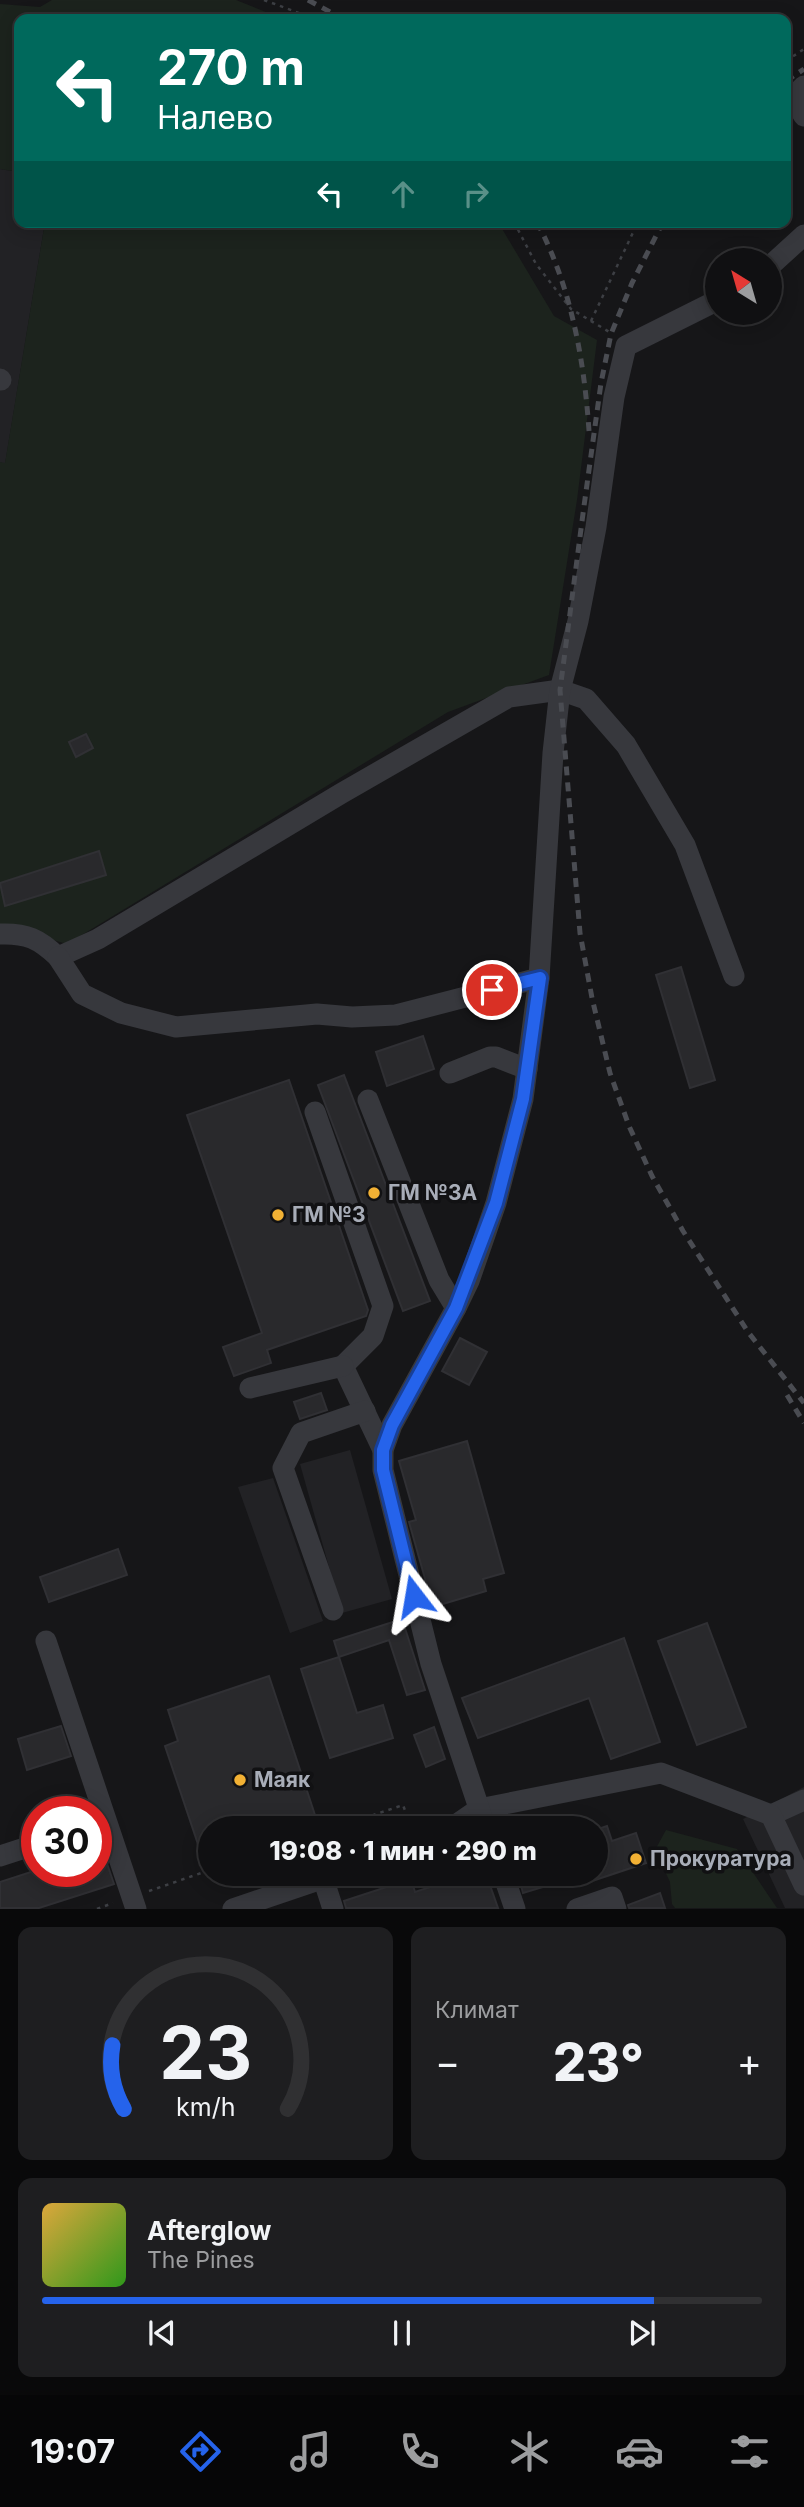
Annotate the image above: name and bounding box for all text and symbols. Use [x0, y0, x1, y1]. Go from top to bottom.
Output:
text: 270 m [157, 38, 305, 97]
icon: left [42, 42, 133, 133]
text: Налево [157, 98, 273, 137]
icon: left [311, 175, 349, 213]
icon: ahead [384, 175, 422, 213]
icon: right [457, 175, 495, 213]
north arrow [705, 248, 782, 326]
map controls [705, 248, 782, 325]
pin [462, 960, 522, 1020]
icon: arrive [473, 971, 511, 1009]
place label: ГМ №3А [388, 1180, 477, 1205]
marker: ГМ №3А [366, 1185, 382, 1201]
place label: ГМ №3 [292, 1202, 365, 1227]
marker: ГМ №3 [270, 1207, 286, 1223]
position arrow [377, 1559, 451, 1633]
place label: Маяк [254, 1767, 311, 1792]
marker: Маяк [232, 1772, 248, 1788]
speed limit sign: 30 [21, 1796, 112, 1887]
text: 19:08 · 1 мин · 290 m [269, 1835, 537, 1866]
place label: Прокуратура [650, 1846, 792, 1871]
marker: Прокуратура [628, 1851, 644, 1867]
text: Климат [435, 1996, 519, 2024]
text: 23 [159, 2009, 252, 2098]
text: 23° [553, 2031, 644, 2094]
text: − [435, 2039, 460, 2085]
text: + [737, 2039, 762, 2085]
text: km/h [176, 2092, 235, 2122]
text: Afterglow [147, 2215, 271, 2246]
text: The Pines [147, 2246, 255, 2274]
icon: previous [143, 2314, 181, 2352]
icon: pause [383, 2314, 421, 2352]
icon: next [623, 2314, 661, 2352]
icon: directions [176, 2427, 225, 2476]
icon: music [286, 2427, 335, 2476]
icon: phone [395, 2427, 444, 2476]
icon: climate [505, 2427, 554, 2476]
icon: car [615, 2427, 664, 2476]
icon: filters [725, 2427, 774, 2476]
text: 19:07 [30, 2432, 115, 2471]

